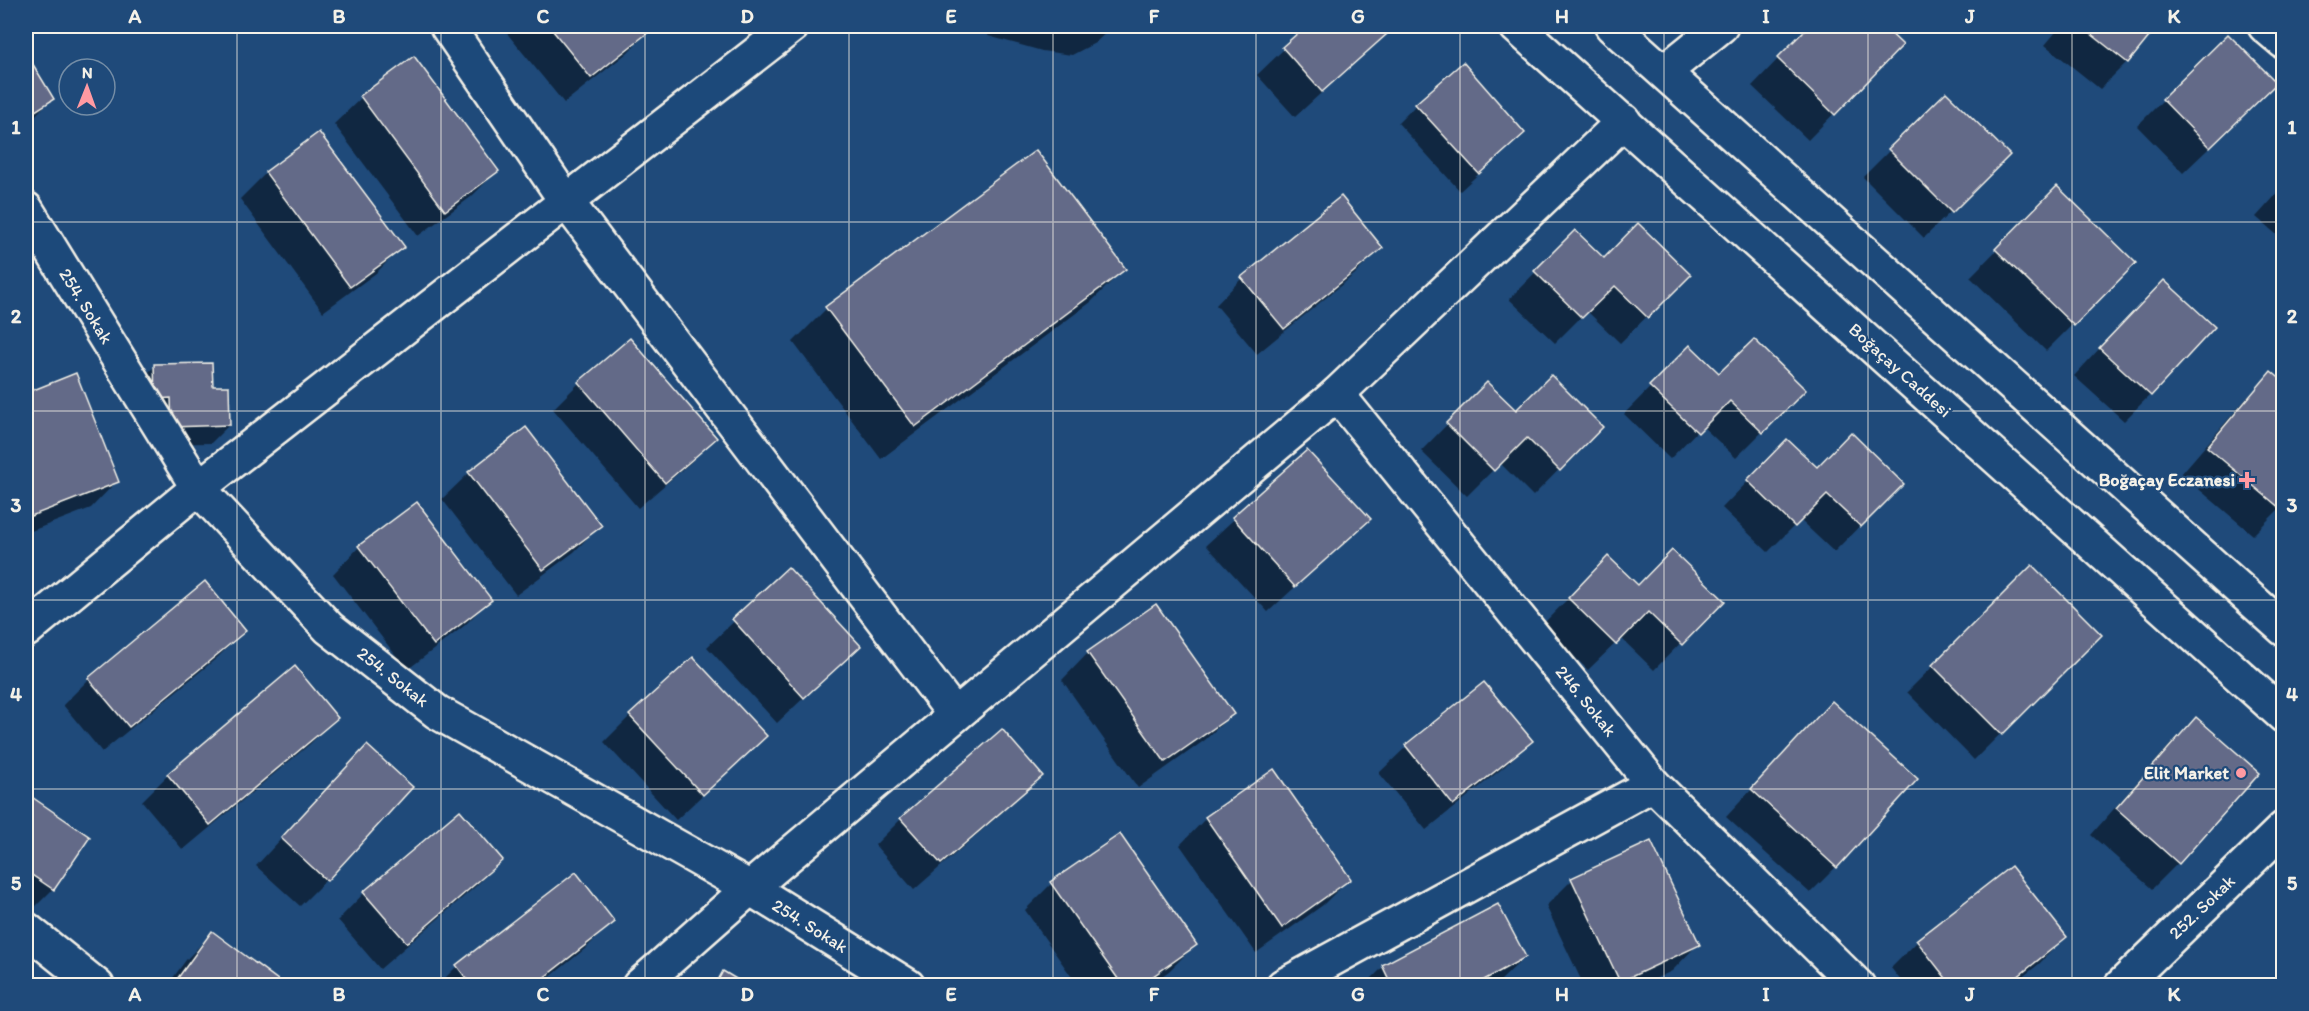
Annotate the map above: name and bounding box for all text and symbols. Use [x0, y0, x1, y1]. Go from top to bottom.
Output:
text: A [128, 4, 142, 28]
text: B [333, 4, 346, 28]
text: C [537, 4, 550, 28]
text: D [740, 4, 754, 28]
text: E [945, 4, 957, 28]
text: F [1149, 4, 1160, 28]
text: G [1351, 4, 1365, 28]
text: H [1555, 4, 1569, 28]
text: I [1762, 4, 1770, 28]
text: J [1964, 4, 1975, 28]
text: K [2168, 4, 2182, 28]
north arrow [57, 57, 117, 117]
text: N [82, 63, 93, 82]
text: 1 [11, 115, 21, 139]
text: 1 [2287, 115, 2297, 139]
street label: 254. Sokak [54, 264, 118, 348]
text: 2 [11, 304, 22, 328]
text: 2 [2287, 304, 2298, 328]
street label: Boğaçay Caddesi [1844, 318, 1956, 422]
place label: Boğaçay Eczanesi [2099, 469, 2235, 491]
marker: Boğaçay Eczanesi [2240, 473, 2254, 487]
text: 3 [11, 493, 22, 517]
text: 3 [2287, 493, 2298, 517]
street label: 254. Sokak [353, 642, 433, 712]
street label: 246. Sokak [1551, 661, 1621, 741]
text: 4 [10, 682, 22, 706]
text: 4 [2286, 682, 2298, 706]
place label: Elit Market [2144, 762, 2229, 784]
marker: Elit Market [2234, 766, 2248, 780]
street label: 252. Sokak [2164, 870, 2240, 944]
text: 5 [11, 871, 22, 895]
text: 5 [2287, 871, 2298, 895]
street label: 254. Sokak [768, 894, 852, 958]
text: A [128, 982, 142, 1006]
text: B [333, 982, 346, 1006]
text: C [537, 982, 550, 1006]
text: D [740, 982, 754, 1006]
text: E [945, 982, 957, 1006]
text: F [1149, 982, 1160, 1006]
text: G [1351, 982, 1365, 1006]
text: H [1555, 982, 1569, 1006]
text: I [1762, 982, 1770, 1006]
text: J [1964, 982, 1975, 1006]
text: K [2168, 982, 2182, 1006]

